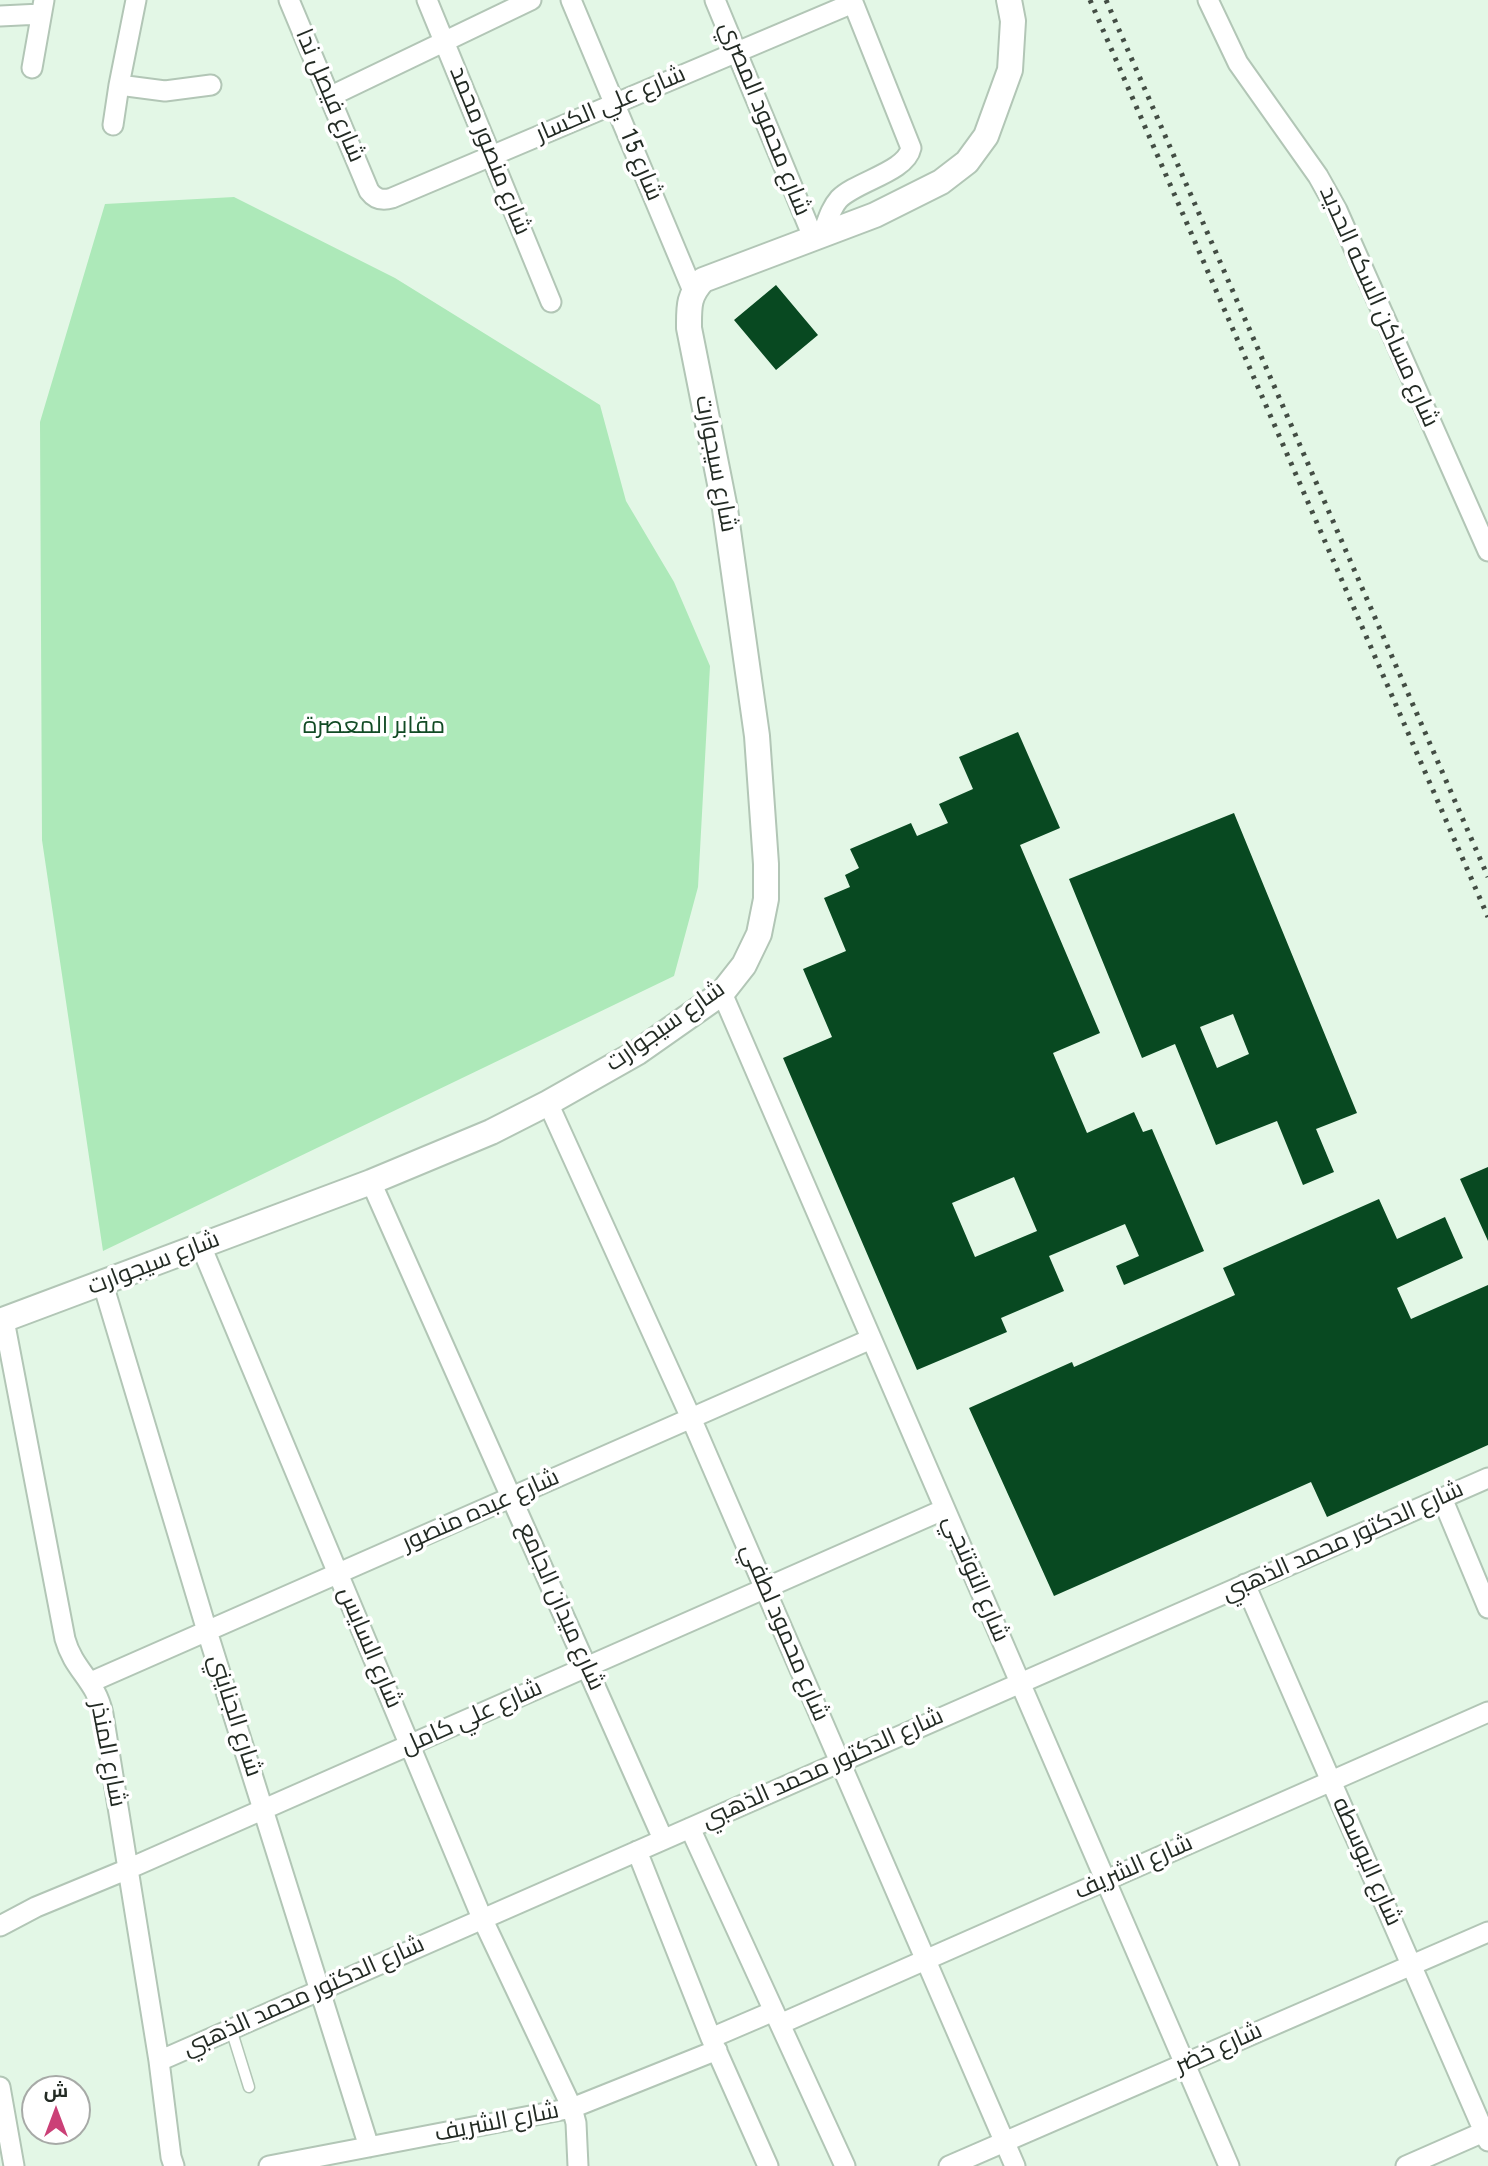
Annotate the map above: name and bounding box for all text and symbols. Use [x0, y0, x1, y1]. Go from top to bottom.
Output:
street label: شارع محمود المصري [712, 18, 816, 220]
street label: شارع فيصل ندا [288, 25, 370, 167]
street label: شارع علي الكسار [532, 61, 690, 149]
street label: شارع منصور محمد [442, 62, 536, 240]
street label: شارع 15 [612, 125, 668, 205]
street label: شارع مساكن السكه الحديد [1312, 182, 1444, 432]
street label: شارع سيجوارت [688, 393, 742, 535]
park label: مقابر المعصرة [303, 713, 445, 741]
street label: شارع سيجوارت [601, 975, 731, 1079]
street label: شارع سيجوارت [84, 1226, 224, 1302]
street label: شارع عبده منصور [398, 1464, 564, 1558]
street label: شارع الدكتور محمد الذهبي [1218, 1476, 1468, 1608]
street label: شارع التوتنجي [935, 1511, 1015, 1647]
street label: شارع ميدان الجامع [510, 1519, 610, 1695]
street label: شارع محمود لطفي [734, 1540, 834, 1726]
street label: شارع السايس [331, 1583, 407, 1713]
street label: شارع الجنايني [201, 1651, 267, 1781]
street label: شارع علي كامل [397, 1674, 547, 1762]
street label: شارع المنذر [83, 1699, 131, 1809]
street label: شارع الدكتور محمد الذهبي [698, 1703, 948, 1835]
street label: شارع البوسطه [1325, 1793, 1407, 1931]
street label: شارع الشريف [1071, 1829, 1197, 1907]
street label: شارع الدكتور محمد الذهبي [179, 1931, 429, 2063]
street label: شارع خضر [1171, 2017, 1267, 2081]
north arrow [21, 2075, 91, 2145]
text: ش [44, 2079, 68, 2102]
street label: شارع الشريف [432, 2097, 562, 2149]

